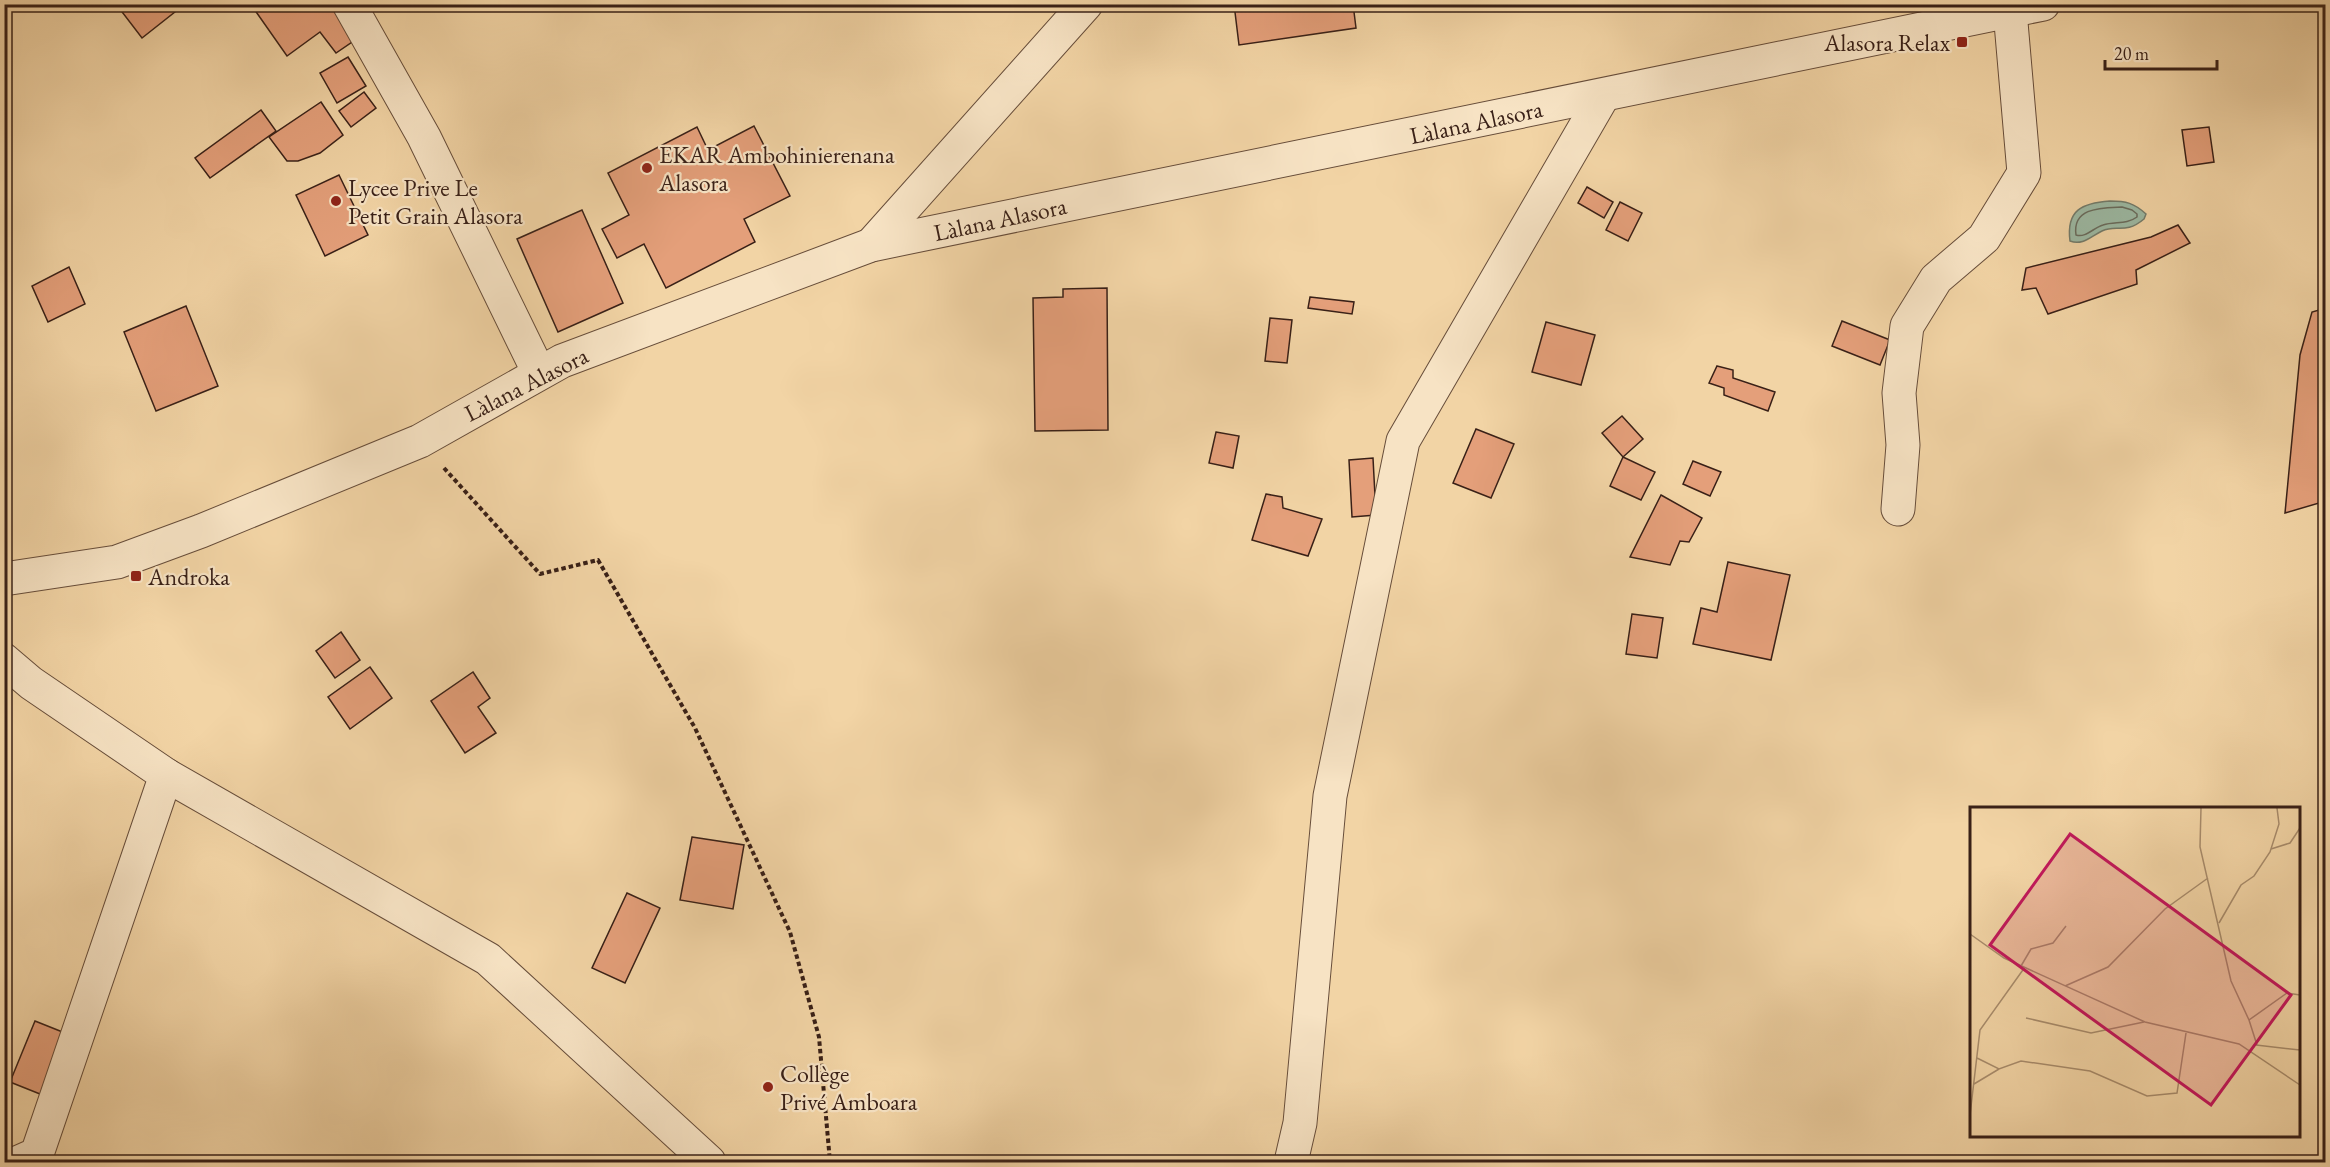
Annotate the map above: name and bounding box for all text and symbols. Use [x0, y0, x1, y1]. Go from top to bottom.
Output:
place label: Alasora Relax [1823, 27, 1951, 58]
scale bar [2105, 33, 2218, 71]
marker: Alasora Relax [1955, 35, 1969, 49]
text: 20 m [2114, 42, 2149, 65]
street label: Làlana Alasora [1407, 93, 1546, 151]
place label: EKAR Ambohinierenana Alasora [658, 139, 895, 198]
marker: EKAR Ambohinierenana Alasora [640, 161, 654, 175]
place label: Lycee Prive Le Petit Grain Alasora [348, 172, 523, 231]
street label: Làlana Alasora [931, 190, 1070, 248]
marker: Lycee Prive Le Petit Grain Alasora [329, 194, 343, 208]
street label: Làlana Alasora [459, 339, 594, 428]
place label: Androka [147, 561, 230, 592]
marker: Androka [129, 569, 143, 583]
inset map [1970, 807, 2300, 1137]
place label: Collège Privé Amboara [780, 1058, 918, 1117]
marker: Collège Privé Amboara [761, 1080, 775, 1094]

